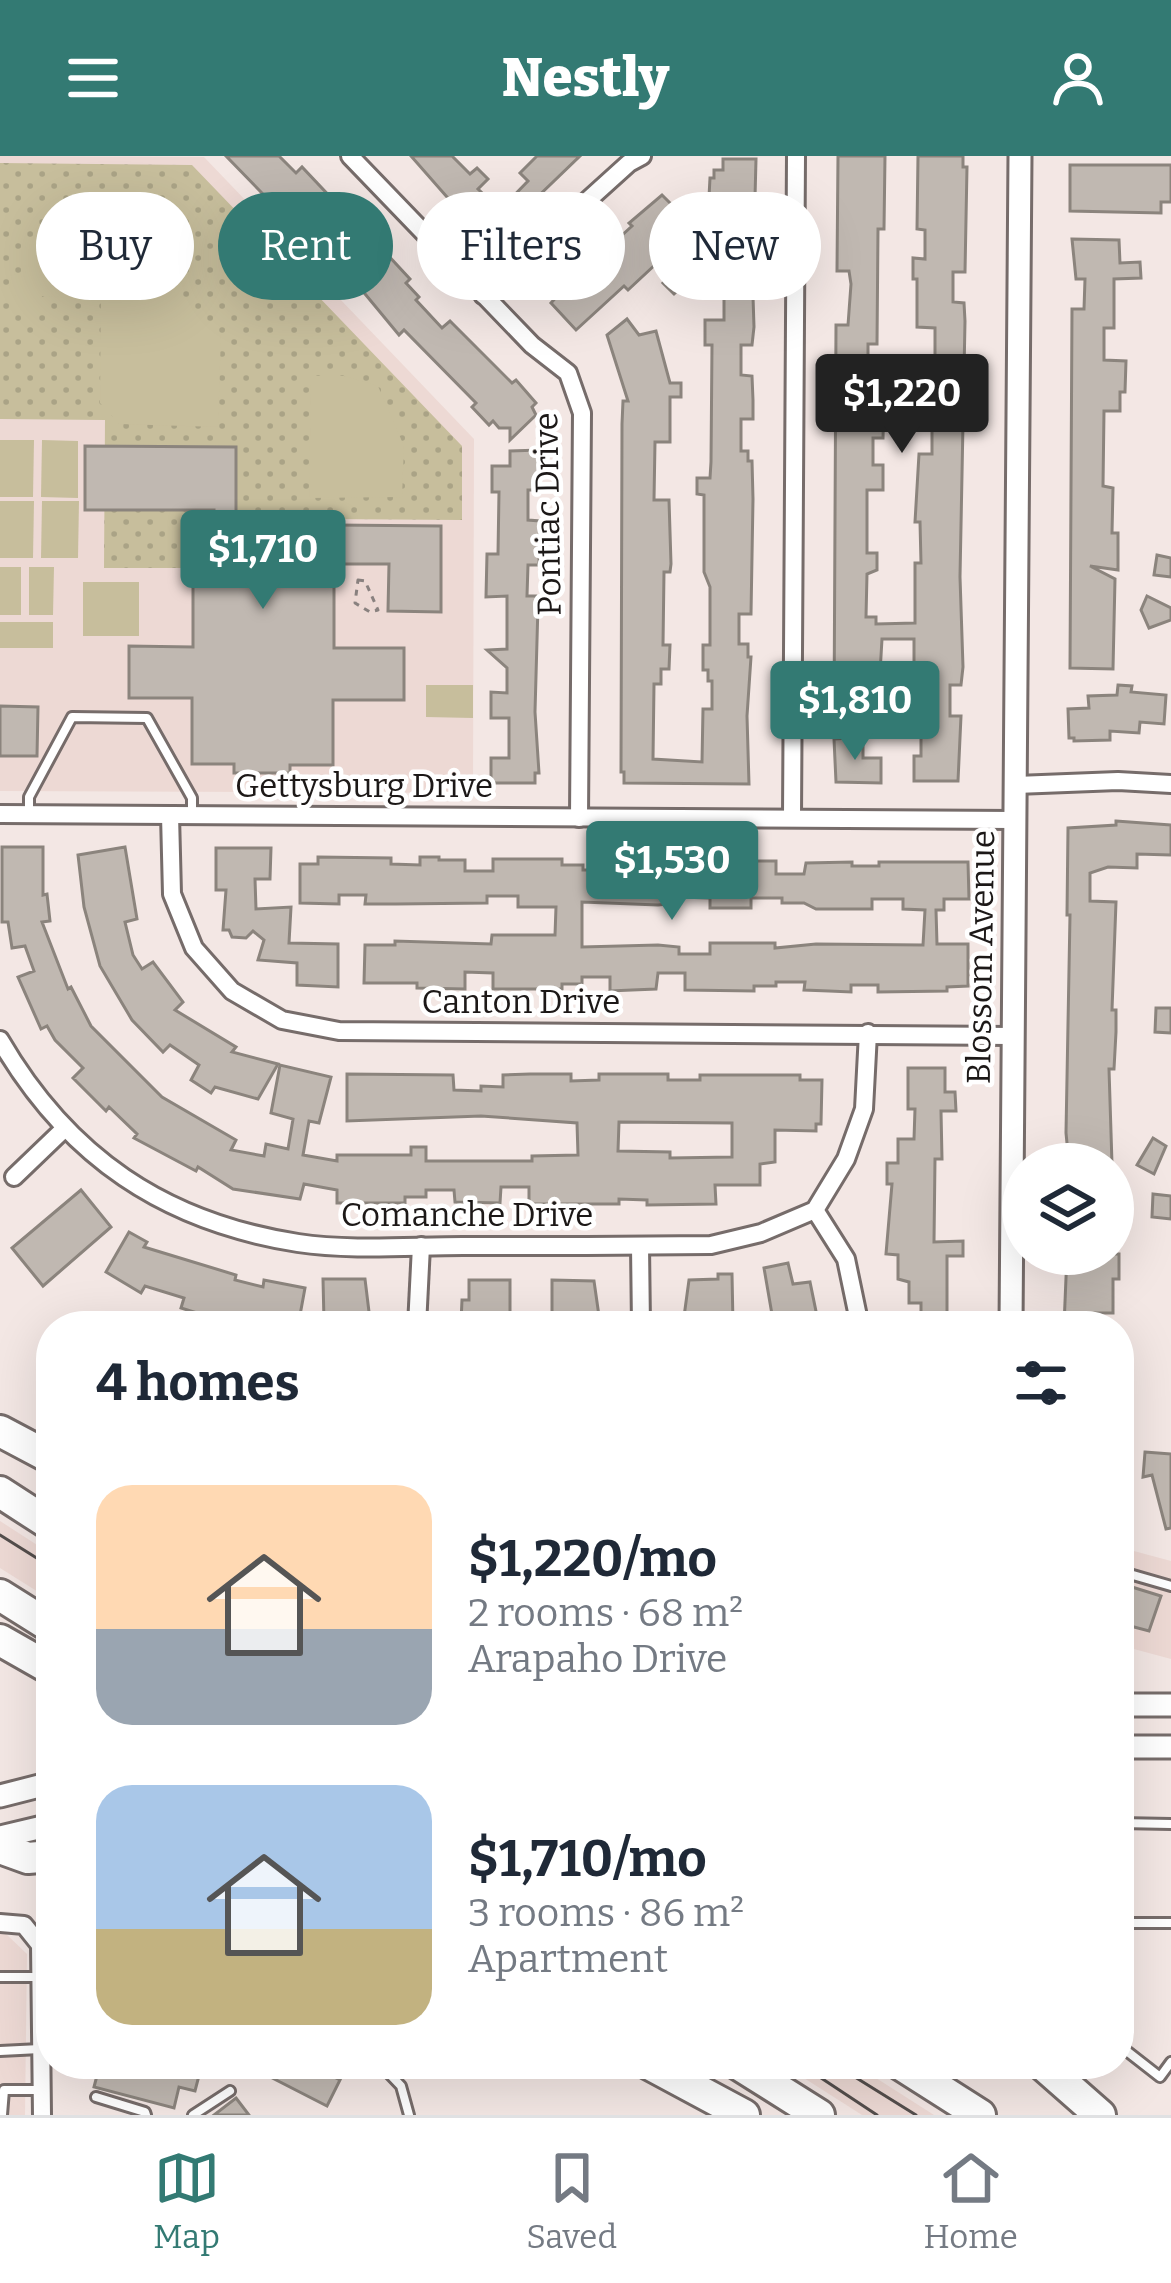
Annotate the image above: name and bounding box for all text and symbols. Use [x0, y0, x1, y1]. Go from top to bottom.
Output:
icon: menu [60, 45, 126, 111]
icon: person [1045, 45, 1111, 111]
text: Nestly [502, 46, 669, 110]
chip: Buy [36, 192, 194, 300]
chip: Rent [218, 192, 393, 300]
chip: Filters [417, 192, 625, 300]
chip: New [649, 192, 821, 300]
pin: $1,220 [804, 354, 1000, 456]
text: $1,220 [843, 370, 961, 416]
street label: Pontiac Drive [526, 412, 570, 616]
pin: $1,710 [165, 510, 361, 612]
text: $1,710 [207, 526, 319, 572]
pin: $1,810 [757, 661, 953, 763]
text: $1,810 [797, 677, 913, 723]
street label: Gettysburg Drive [235, 766, 493, 806]
pin: $1,530 [574, 821, 770, 923]
street label: Blossom Avenue [959, 830, 1003, 1084]
text: $1,530 [613, 837, 731, 883]
street label: Canton Drive [422, 982, 620, 1022]
map controls [1002, 1143, 1134, 1275]
button: layers [1002, 1143, 1134, 1275]
street label: Comanche Drive [341, 1195, 593, 1235]
icon: filters [1008, 1350, 1074, 1416]
text: 4 homes [96, 1352, 300, 1414]
text: $1,220/mo [468, 1528, 717, 1590]
icon: home [192, 1533, 336, 1677]
text: 2 rooms · 68 m² [468, 1590, 743, 1636]
text: Arapaho Drive [468, 1636, 727, 1682]
text: $1,710/mo [468, 1828, 707, 1890]
icon: home [192, 1833, 336, 1977]
text: 3 rooms · 86 m² [468, 1890, 744, 1936]
text: Apartment [468, 1936, 668, 1982]
tab: Map [153, 2145, 220, 2257]
tab: Saved [526, 2145, 617, 2257]
tab: Home [924, 2145, 1018, 2257]

